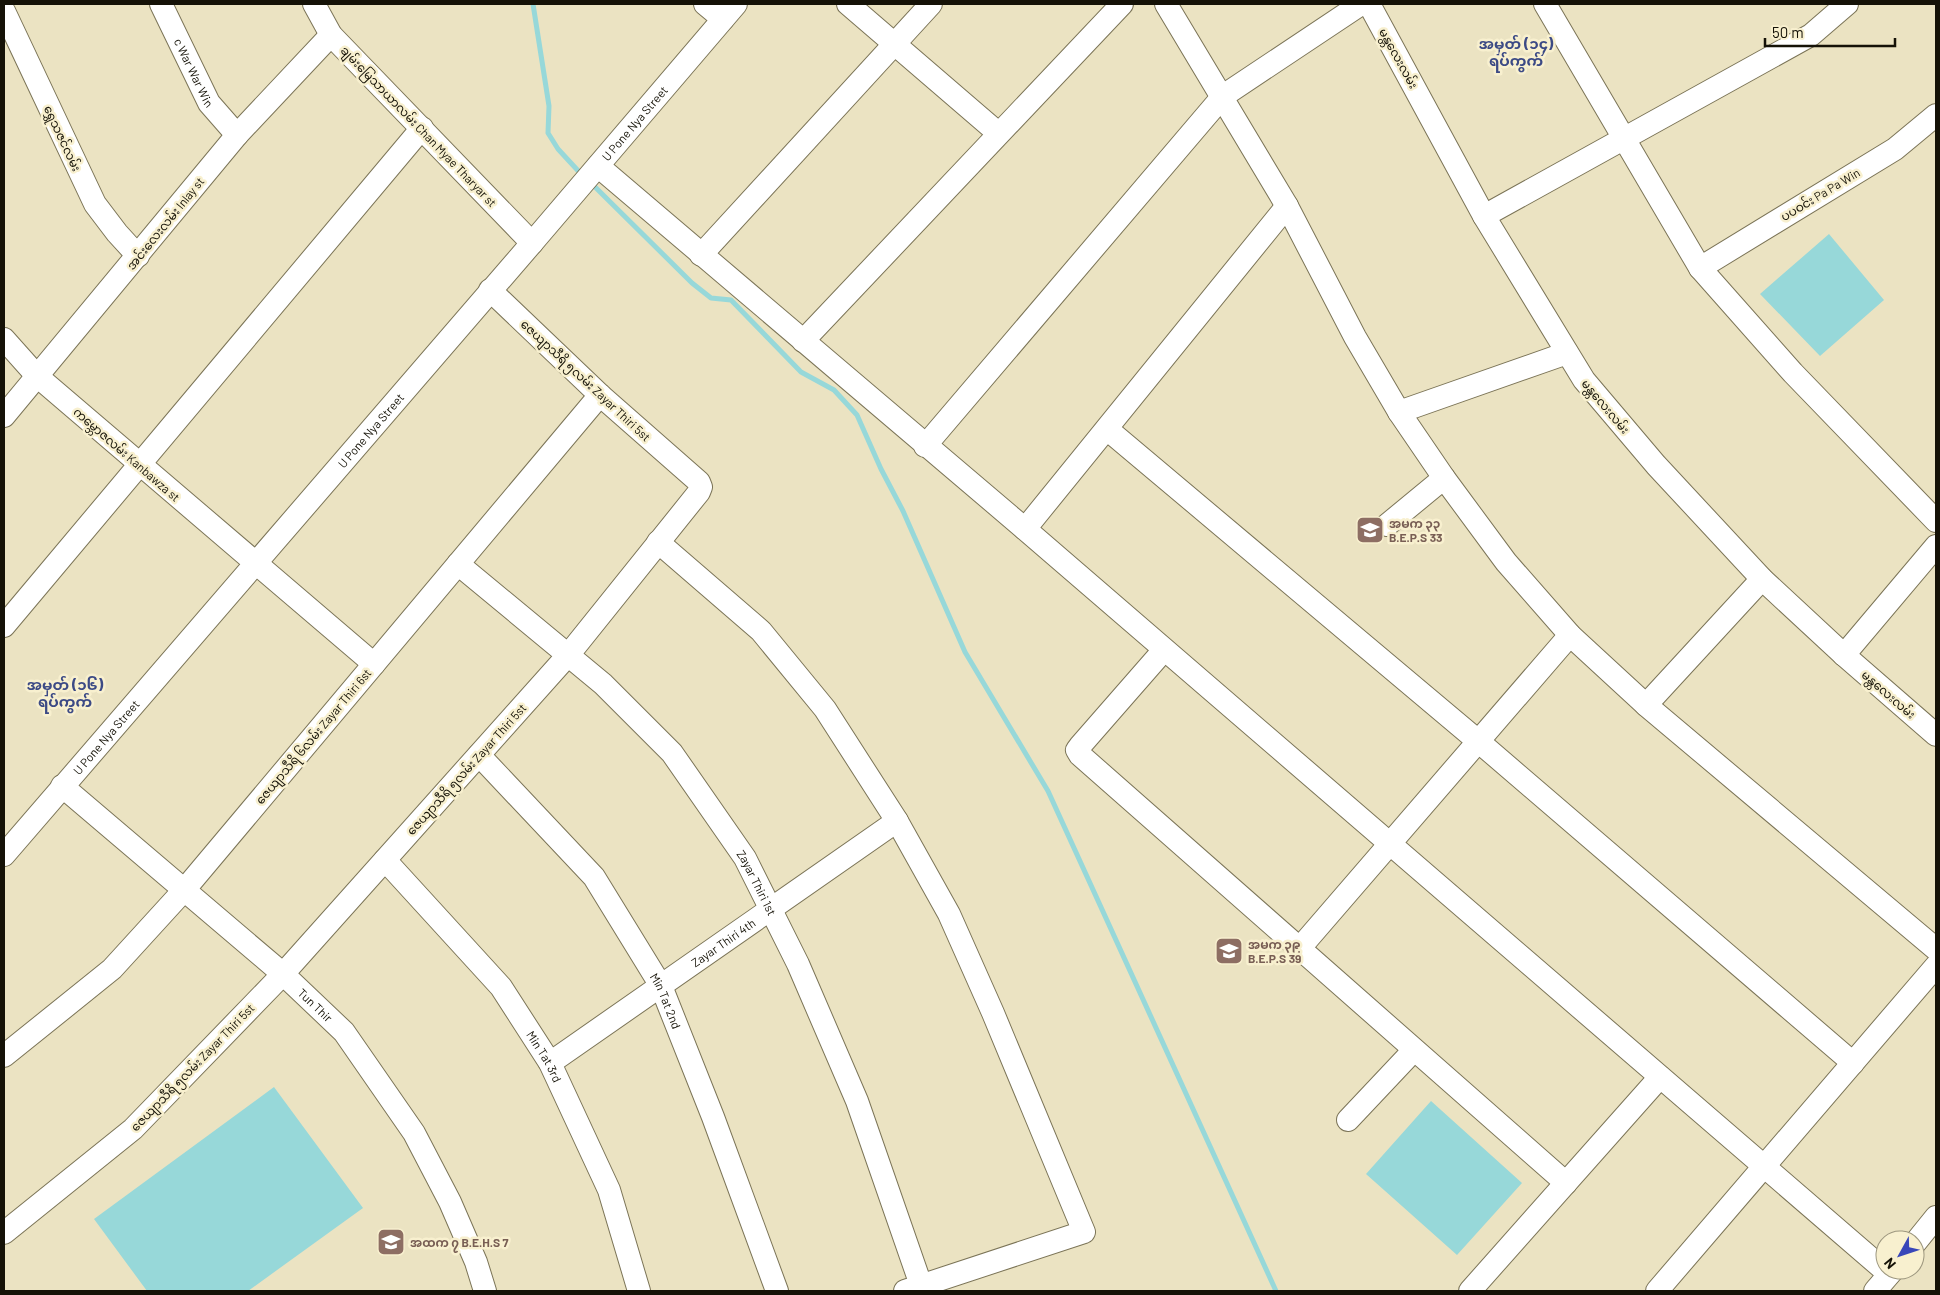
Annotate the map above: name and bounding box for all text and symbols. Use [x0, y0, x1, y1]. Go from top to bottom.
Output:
scale bar [1765, 15, 1895, 47]
text: 50 m [1772, 23, 1804, 41]
street label: မန္တလေးလမ်း [1373, 25, 1422, 92]
district label: အမှတ် (၁၄) ရပ်ကွက် [1479, 34, 1554, 73]
street label: c War War Win [172, 36, 216, 110]
street label: ချမ်းမြေသာယာလမ်း Chan Myae Tharyar st [335, 42, 501, 212]
street label: U Pone Nya Street [599, 83, 670, 163]
street label: ရွှေသဇင်လမ်း [38, 102, 85, 175]
street label: ပပဝင်း Pa Pa Win [1777, 164, 1862, 223]
street label: အင်းလေးလမ်း Inlay st [123, 173, 206, 272]
street label: ဇေယျာသီရိ ၅လမ်း Zayar Thiri 5st [516, 316, 654, 447]
street label: မန္တလေးလမ်း [1576, 375, 1634, 439]
street label: U Pone Nya Street [335, 390, 406, 470]
street label: ကမ္ဘောဇလမ်း Kanbawza st [68, 403, 184, 507]
school or university icon: အမက ၃၃ B.E.P.S 33 [1355, 515, 1385, 545]
place label: အမက ၃၃ B.E.P.S 33 [1389, 516, 1443, 544]
street label: ဇေယျာသီရိ ၆လမ်း Zayar Thiri 6st [252, 665, 377, 809]
street label: မန္တလေးလမ်း [1857, 666, 1919, 724]
district label: အမှတ် (၁၆) ရပ်ကွက် [27, 675, 104, 714]
street label: U Pone Nya Street [70, 697, 142, 777]
street label: ဇေယျာသီရိ ၅လမ်း Zayar Thiri 5st [403, 700, 532, 840]
street label: Zayar Thiri 1st [734, 847, 779, 918]
street label: Zayar Thiri 4th [688, 915, 758, 969]
school or university icon: အမက ၃၉ B.E.P.S 39 [1214, 936, 1244, 966]
place label: အမက ၃၉ B.E.P.S 39 [1248, 937, 1301, 965]
street label: Min Tat 2nd [648, 970, 684, 1031]
street label: Tun Thir [295, 985, 336, 1025]
street label: ဇေယျာသီရိ ၅လမ်း Zayar Thiri 5st [127, 1000, 260, 1136]
street label: Min Tat 3rd [524, 1028, 565, 1084]
school or university icon: အထက ၇ B.E.H.S 7 [376, 1227, 406, 1257]
north arrow [1875, 1230, 1925, 1280]
place label: အထက ၇ B.E.H.S 7 [410, 1235, 509, 1253]
text: N [1880, 1255, 1899, 1273]

